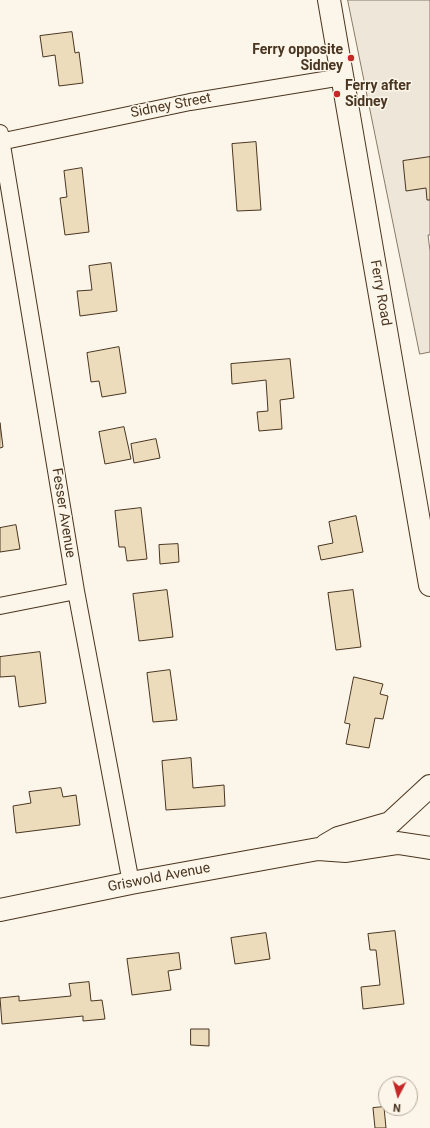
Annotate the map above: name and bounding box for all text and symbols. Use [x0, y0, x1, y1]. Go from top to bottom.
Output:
place label: Ferry opposite Sidney [252, 42, 343, 74]
marker: Ferry opposite Sidney [346, 53, 356, 63]
place label: Ferry after Sidney [345, 78, 411, 110]
marker: Ferry after Sidney [332, 89, 342, 99]
street label: Sidney Street [129, 90, 213, 122]
street label: Ferry Road [366, 259, 394, 327]
street label: Fesser Avenue [48, 467, 78, 559]
street label: Griswold Avenue [106, 860, 212, 896]
north arrow [378, 1076, 418, 1116]
text: N [392, 1101, 401, 1114]

